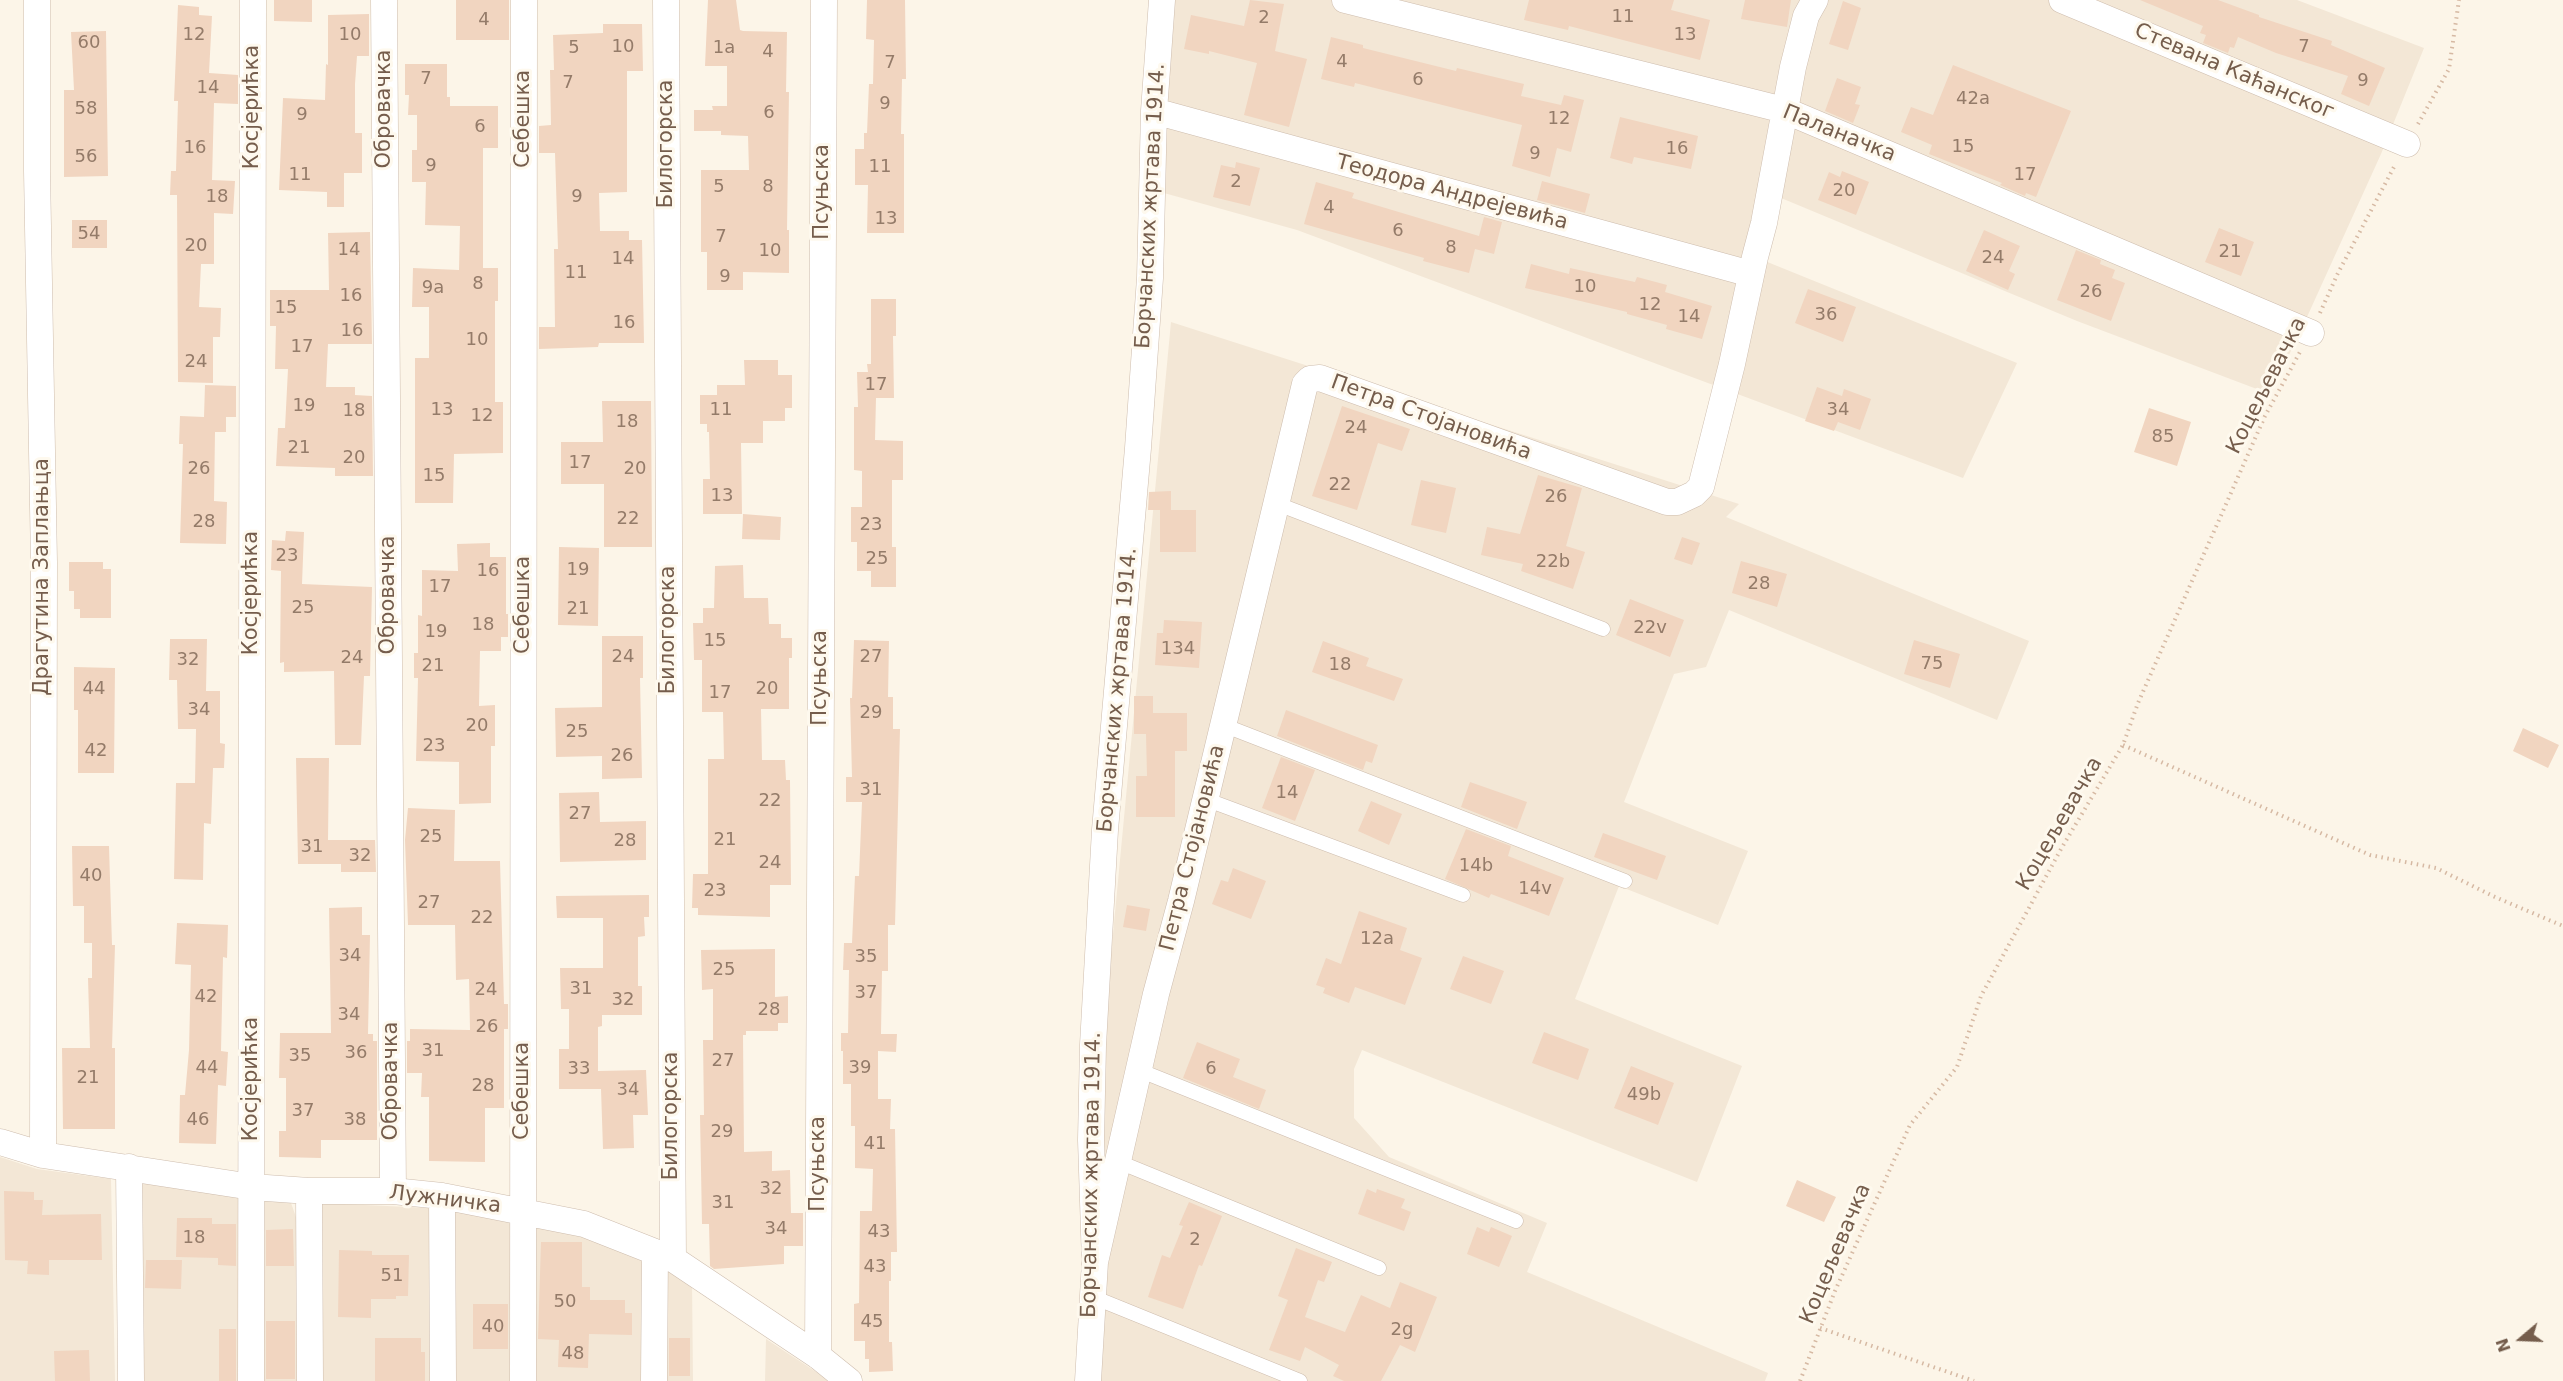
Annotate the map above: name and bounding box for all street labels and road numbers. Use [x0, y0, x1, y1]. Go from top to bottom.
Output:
street label: Стевана Каћанског [2130, 18, 2338, 126]
street label: Косјерићка [240, 45, 266, 169]
street label: Обровачка [372, 50, 398, 168]
street label: Борчанских жртава 1914. [1131, 63, 1171, 349]
street label: Себешка [511, 70, 537, 168]
street label: Билогорска [654, 80, 680, 208]
street label: Паланачка [1779, 100, 1899, 168]
street label: Псуњска [810, 144, 836, 240]
street label: Теодора Андрејевића [1333, 150, 1571, 236]
street label: Коцељевачка [2222, 313, 2312, 459]
street label: Петра Стојановића [1327, 370, 1535, 466]
street label: Драгутина Заплањца [30, 458, 56, 696]
street label: Косјерићка [239, 531, 265, 655]
street label: Обровачка [376, 536, 402, 654]
street label: Борчанских жртава 1914. [1093, 546, 1143, 834]
street label: Себешка [511, 556, 537, 654]
street label: Билогорска [656, 566, 682, 694]
street label: Псуњска [808, 630, 834, 726]
street label: Петра Стојановића [1155, 742, 1231, 954]
street label: Коцељевачка [2012, 753, 2108, 895]
street label: Косјерићка [239, 1017, 265, 1141]
street label: Обровачка [379, 1022, 405, 1140]
street label: Борчанских жртава 1914. [1077, 1032, 1107, 1318]
street label: Себешка [510, 1042, 536, 1140]
street label: Билогорска [659, 1052, 685, 1180]
street label: Псуњска [806, 1116, 832, 1212]
street label: Коцељевачка [1795, 1180, 1877, 1328]
street label: Лужничка [388, 1181, 502, 1219]

